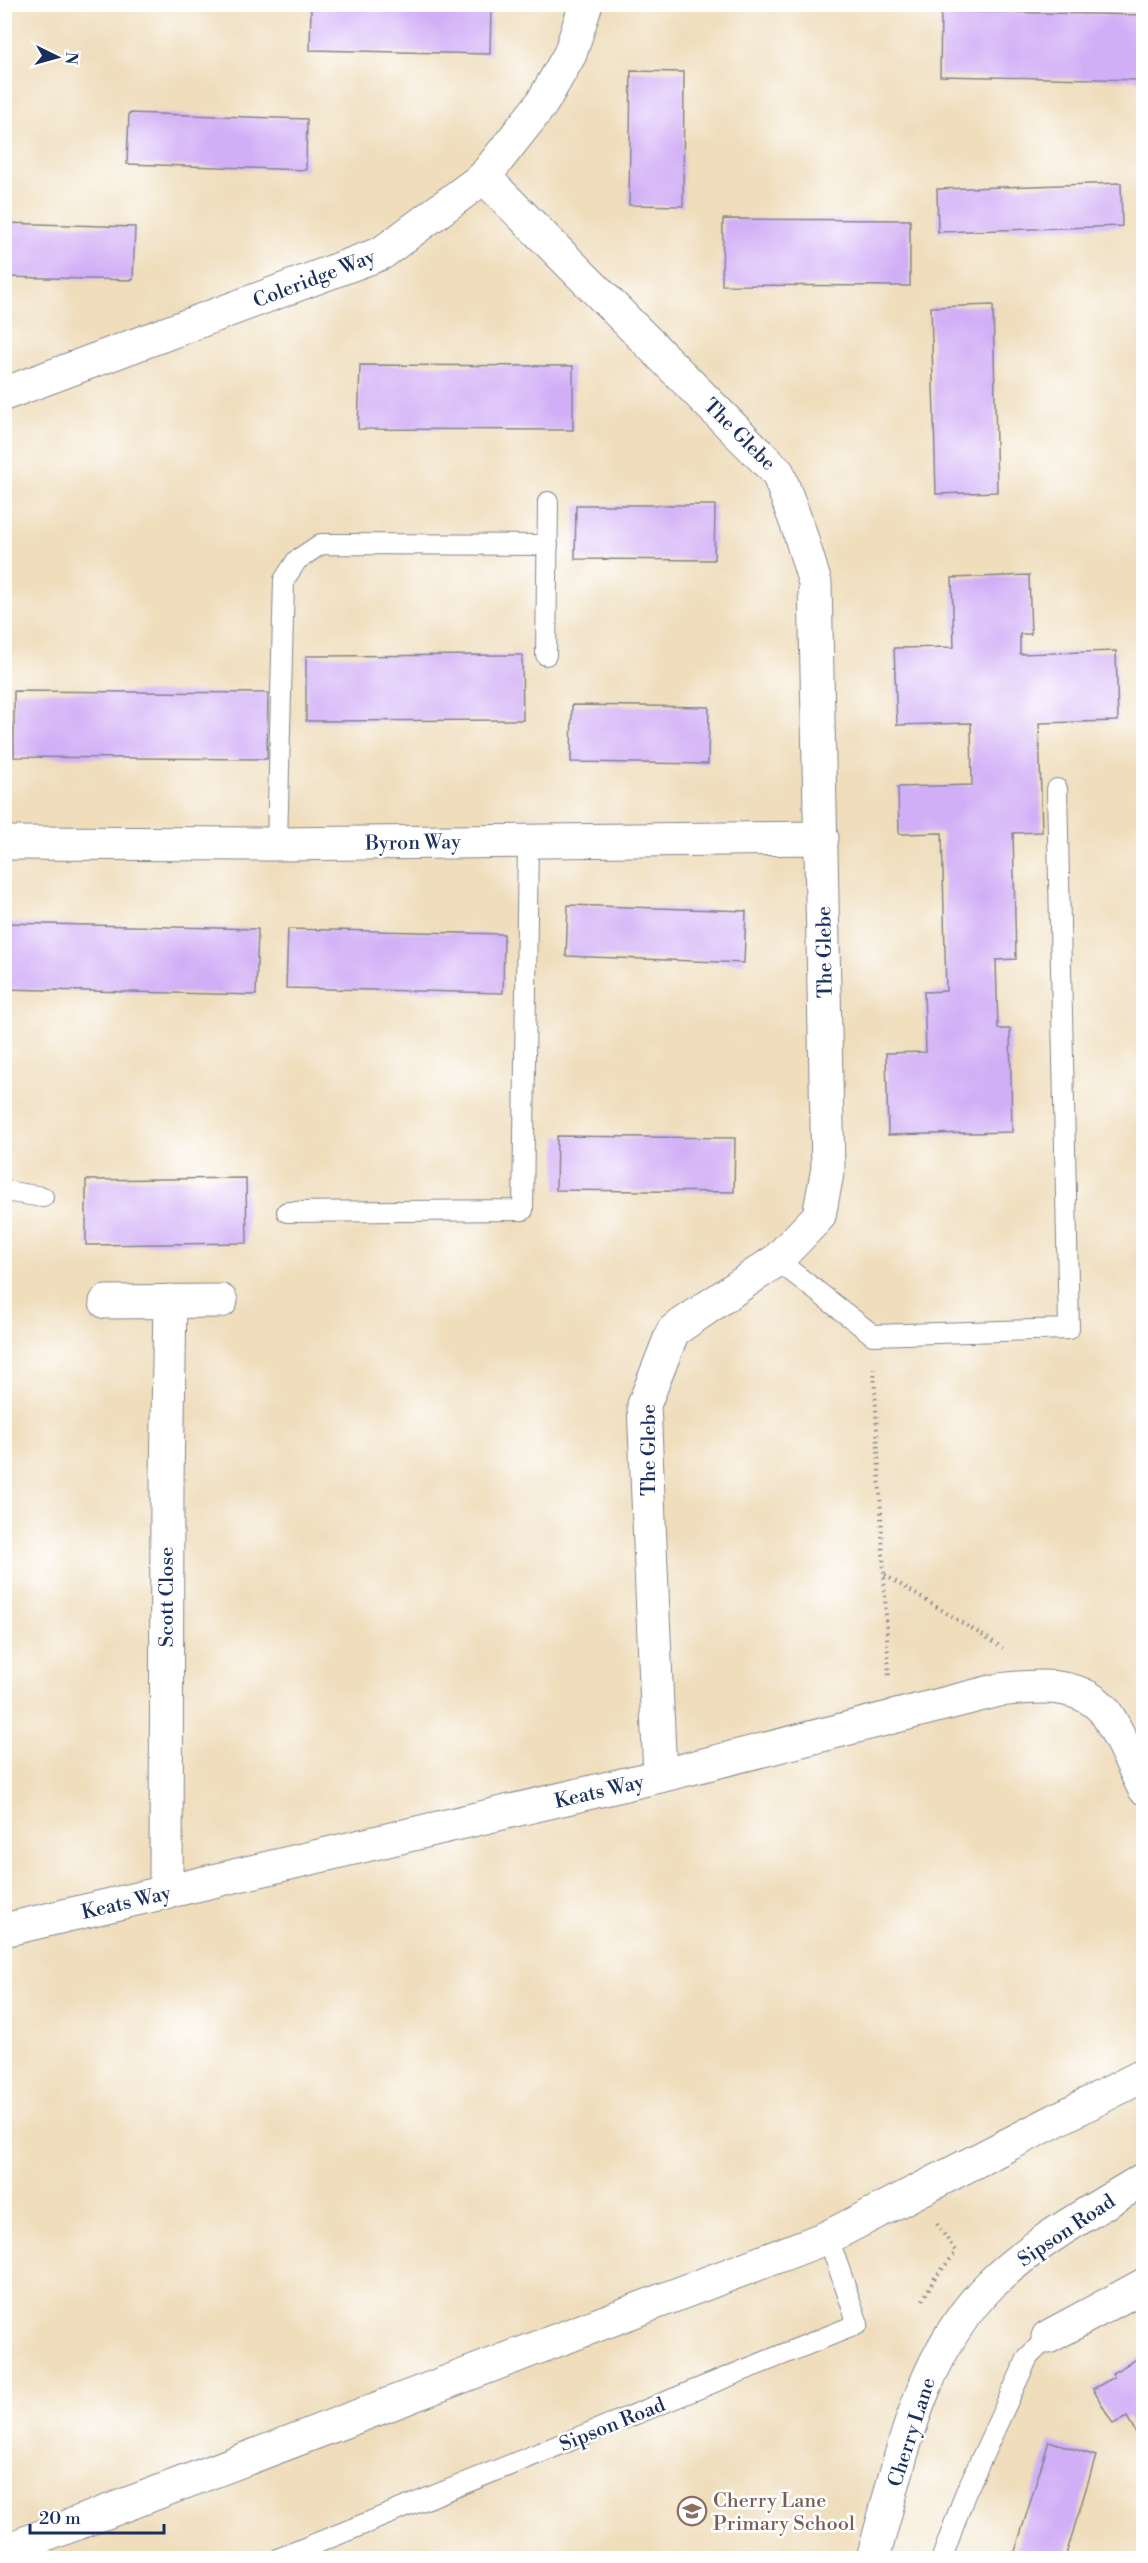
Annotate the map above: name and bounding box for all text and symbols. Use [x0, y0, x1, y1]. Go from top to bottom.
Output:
north arrow [27, 27, 87, 87]
text: N [60, 51, 81, 66]
street label: Coleridge Way [250, 245, 379, 314]
street label: The Glebe [698, 394, 780, 476]
street label: Byron Way [364, 830, 461, 857]
street label: The Glebe [812, 906, 839, 998]
street label: The Glebe [637, 1404, 662, 1496]
street label: Scott Close [155, 1547, 180, 1647]
street label: Keats Way [552, 1770, 647, 1815]
street label: Keats Way [79, 1881, 174, 1926]
street label: Sipson Road [1013, 2189, 1121, 2273]
street label: Cherry Lane [883, 2375, 942, 2490]
street label: Sipson Road [556, 2393, 670, 2458]
place label: Cherry Lane Primary School [713, 2489, 855, 2537]
school or university icon: Cherry Lane Primary School [676, 2495, 708, 2527]
scale bar [30, 2497, 164, 2535]
text: 20 m [39, 2507, 81, 2530]

